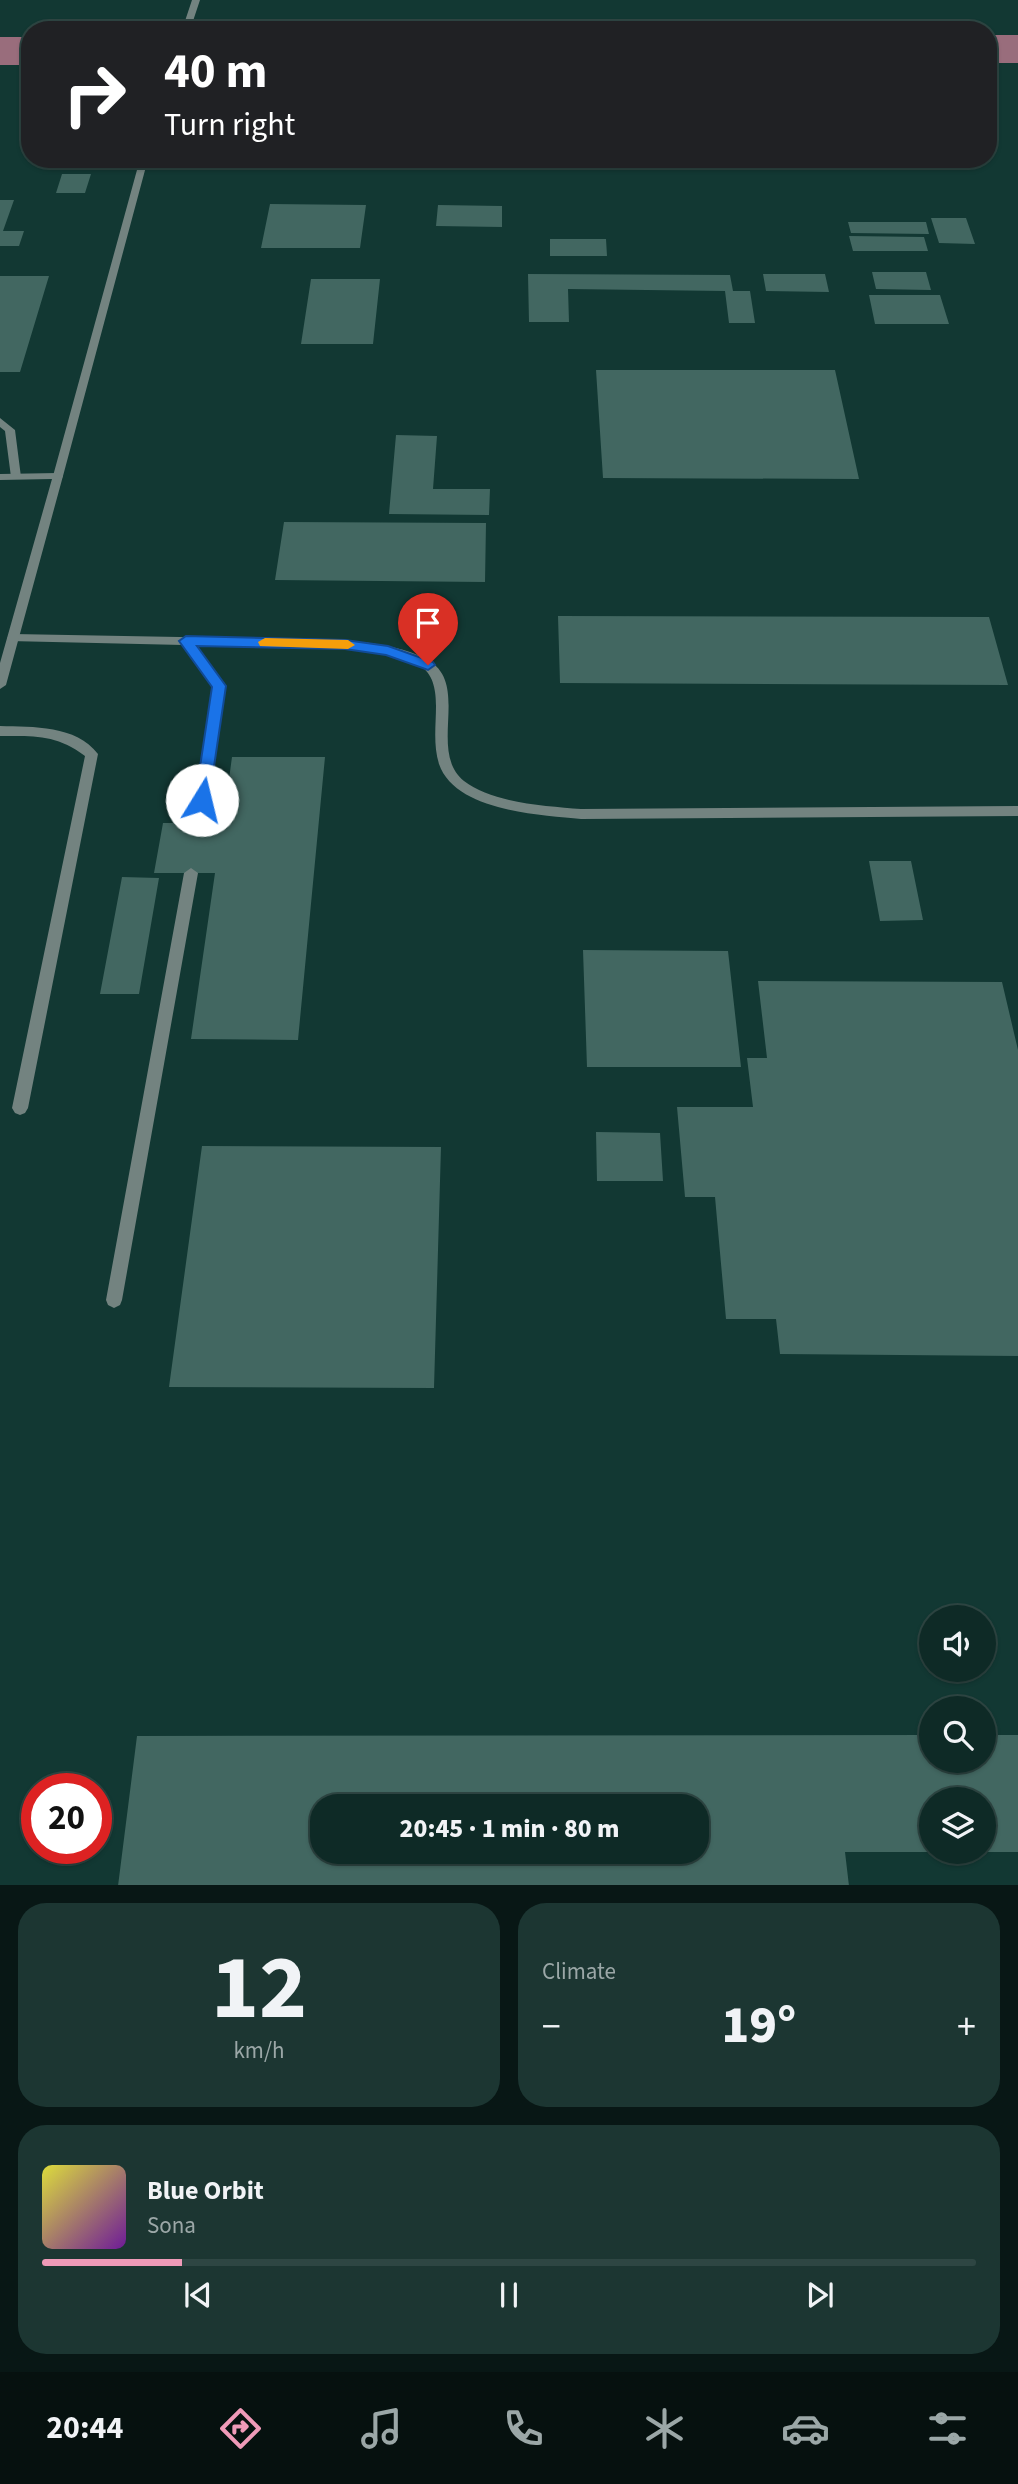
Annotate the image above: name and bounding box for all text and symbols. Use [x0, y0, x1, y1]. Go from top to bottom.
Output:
text: 40 m [164, 37, 268, 107]
icon: right [49, 49, 140, 140]
text: Turn right [164, 102, 295, 148]
pin [398, 593, 458, 665]
icon: arrive [409, 604, 447, 642]
position arrow [165, 763, 239, 837]
map controls [919, 1605, 996, 1864]
button: sound [919, 1605, 996, 1682]
button: search [919, 1696, 996, 1773]
speed limit sign: 20 [21, 1773, 112, 1864]
button: layers [919, 1787, 996, 1864]
text: 20:45 · 1 min · 80 m [400, 1810, 619, 1847]
text: 12 [211, 1924, 307, 2053]
text: Climate [542, 1955, 616, 1988]
text: 19° [722, 1989, 796, 2063]
text: − [542, 2000, 561, 2054]
text: + [957, 2000, 976, 2054]
text: km/h [233, 2034, 285, 2067]
text: Blue Orbit [147, 2172, 264, 2209]
text: Sona [147, 2209, 196, 2242]
icon: previous [179, 2276, 217, 2314]
icon: pause [490, 2276, 528, 2314]
icon: next [801, 2276, 839, 2314]
icon: directions [216, 2404, 265, 2453]
icon: music [357, 2404, 406, 2453]
icon: phone [499, 2404, 548, 2453]
icon: climate [640, 2404, 689, 2453]
icon: car [781, 2404, 830, 2453]
icon: filters [923, 2404, 972, 2453]
text: 20:44 [46, 2405, 123, 2451]

